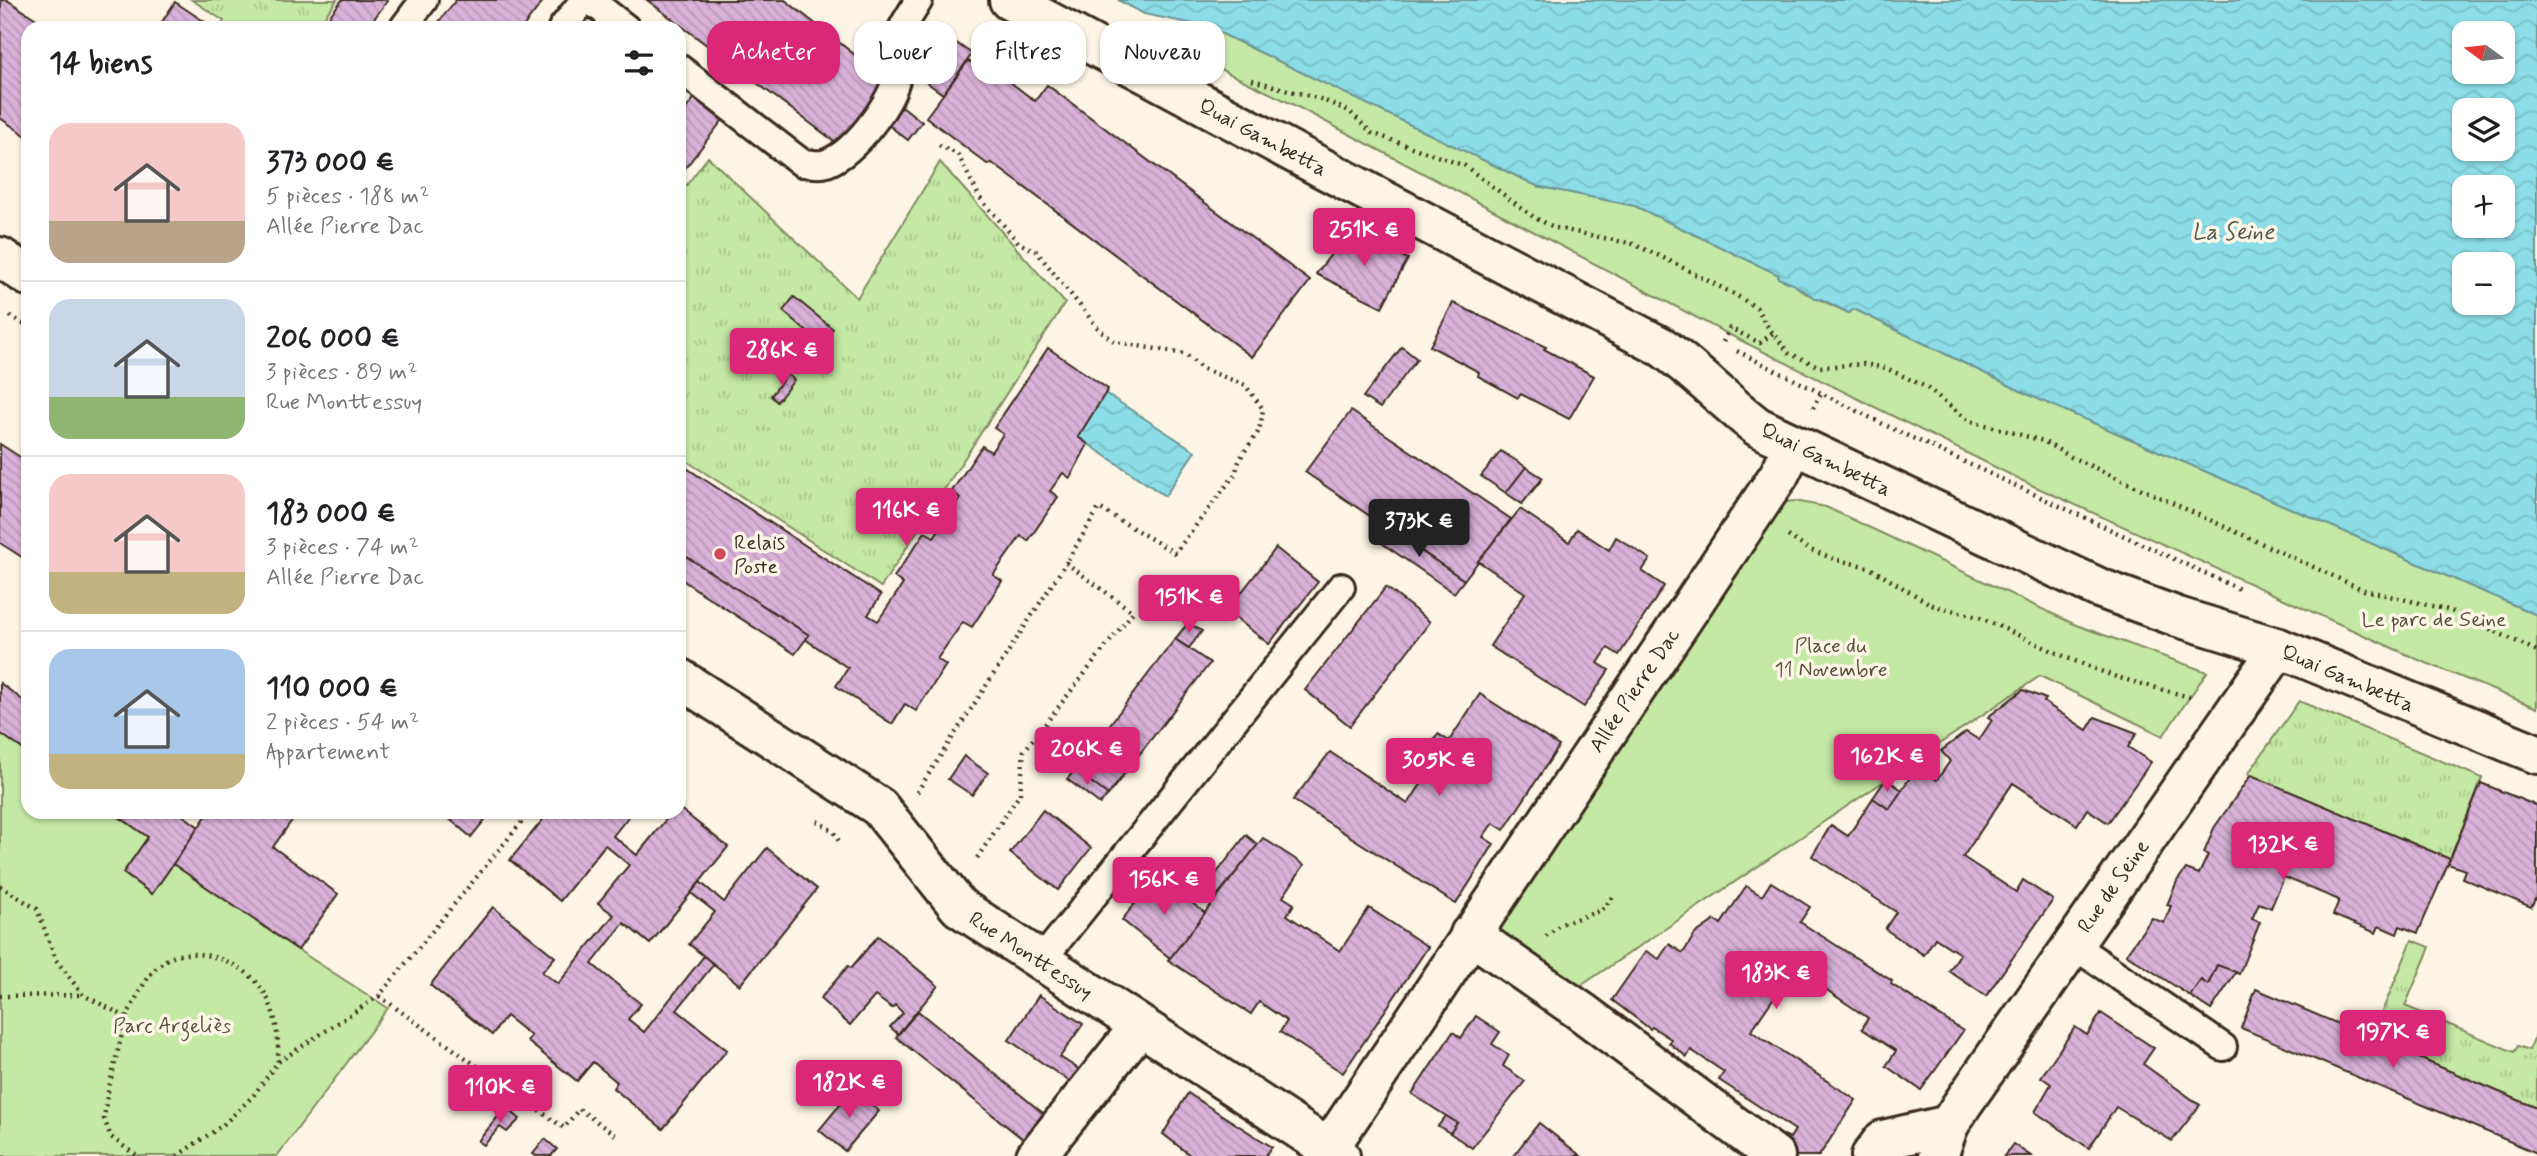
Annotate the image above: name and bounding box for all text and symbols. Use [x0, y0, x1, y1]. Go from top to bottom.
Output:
chip: Acheter [707, 21, 840, 84]
chip: Louer [854, 21, 957, 84]
chip: Filtres [971, 21, 1086, 84]
chip: Nouveau [1100, 21, 1225, 84]
north arrow [2452, 21, 2515, 84]
map controls [2452, 21, 2515, 315]
text: 14 biens [49, 44, 153, 83]
icon: filters [620, 44, 658, 82]
street label: Quai Gambetta [1193, 92, 1332, 184]
button: layers [2452, 98, 2515, 161]
text: 373 000 € [266, 143, 395, 182]
icon: home [105, 151, 189, 235]
button: + [2452, 175, 2515, 238]
text: 5 pièces · 188 m² [266, 182, 429, 212]
pin: 251K € [1307, 208, 1421, 268]
text: Allée Pierre Dac [266, 212, 424, 242]
text: 251K € [1329, 216, 1399, 246]
water label: La Seine [2192, 218, 2275, 248]
button: − [2452, 252, 2515, 315]
text: 206 000 € [266, 319, 400, 358]
icon: home [105, 327, 189, 411]
pin: 286K € [725, 328, 839, 388]
text: 286K € [746, 336, 818, 366]
text: 3 pièces · 89 m² [266, 358, 417, 388]
text: Rue Monttessuy [266, 388, 422, 418]
street label: Quai Gambetta [1756, 416, 1895, 504]
pin: 116K € [849, 489, 963, 548]
text: 183 000 € [266, 494, 396, 533]
text: 116K € [872, 496, 940, 526]
pin: 373K € [1362, 500, 1476, 559]
icon: home [105, 502, 189, 586]
text: 373K € [1385, 507, 1453, 537]
place label: Relais Poste [734, 529, 785, 581]
text: 3 pièces · 74 m² [266, 533, 419, 563]
marker: Relais Poste [712, 546, 728, 562]
text: Allée Pierre Dac [266, 563, 424, 593]
pin: 151K € [1132, 576, 1246, 635]
text: 151K € [1154, 583, 1224, 613]
park label: Le parc de Seine [2362, 606, 2506, 634]
street label: Allée Pierre Dac [1583, 623, 1687, 758]
park label: Place du 11 Novembre [1774, 632, 1888, 684]
street label: Quai Gambetta [2277, 638, 2418, 720]
text: 110 000 € [266, 669, 398, 708]
icon: home [105, 677, 189, 761]
text: 2 pièces · 54 m² [266, 708, 419, 738]
pin: 206K € [1030, 728, 1144, 787]
pin: 162K € [1830, 734, 1944, 794]
text: 206K € [1051, 735, 1123, 765]
text: Appartement [266, 738, 390, 768]
pin: 305K € [1382, 738, 1496, 798]
text: 162K € [1850, 742, 1924, 772]
text: 305K € [1402, 746, 1476, 776]
pin: 132K € [2226, 822, 2340, 882]
text: 132K € [2247, 830, 2319, 860]
street label: Rue de Seine [2071, 834, 2156, 939]
pin: 156K € [1107, 858, 1221, 917]
text: 156K € [1129, 865, 1199, 895]
street label: Rue Monttessuy [963, 905, 1098, 1006]
pin: 183K € [1719, 951, 1833, 1011]
text: 183K € [1741, 959, 1811, 989]
pin: 197K € [2336, 1010, 2450, 1070]
park label: Parc Argeliès [113, 1012, 231, 1042]
text: 197K € [2356, 1018, 2430, 1048]
pin: 182K € [792, 1060, 906, 1120]
pin: 110K € [443, 1066, 557, 1125]
text: 182K € [812, 1068, 886, 1098]
text: 110K € [464, 1073, 536, 1103]

